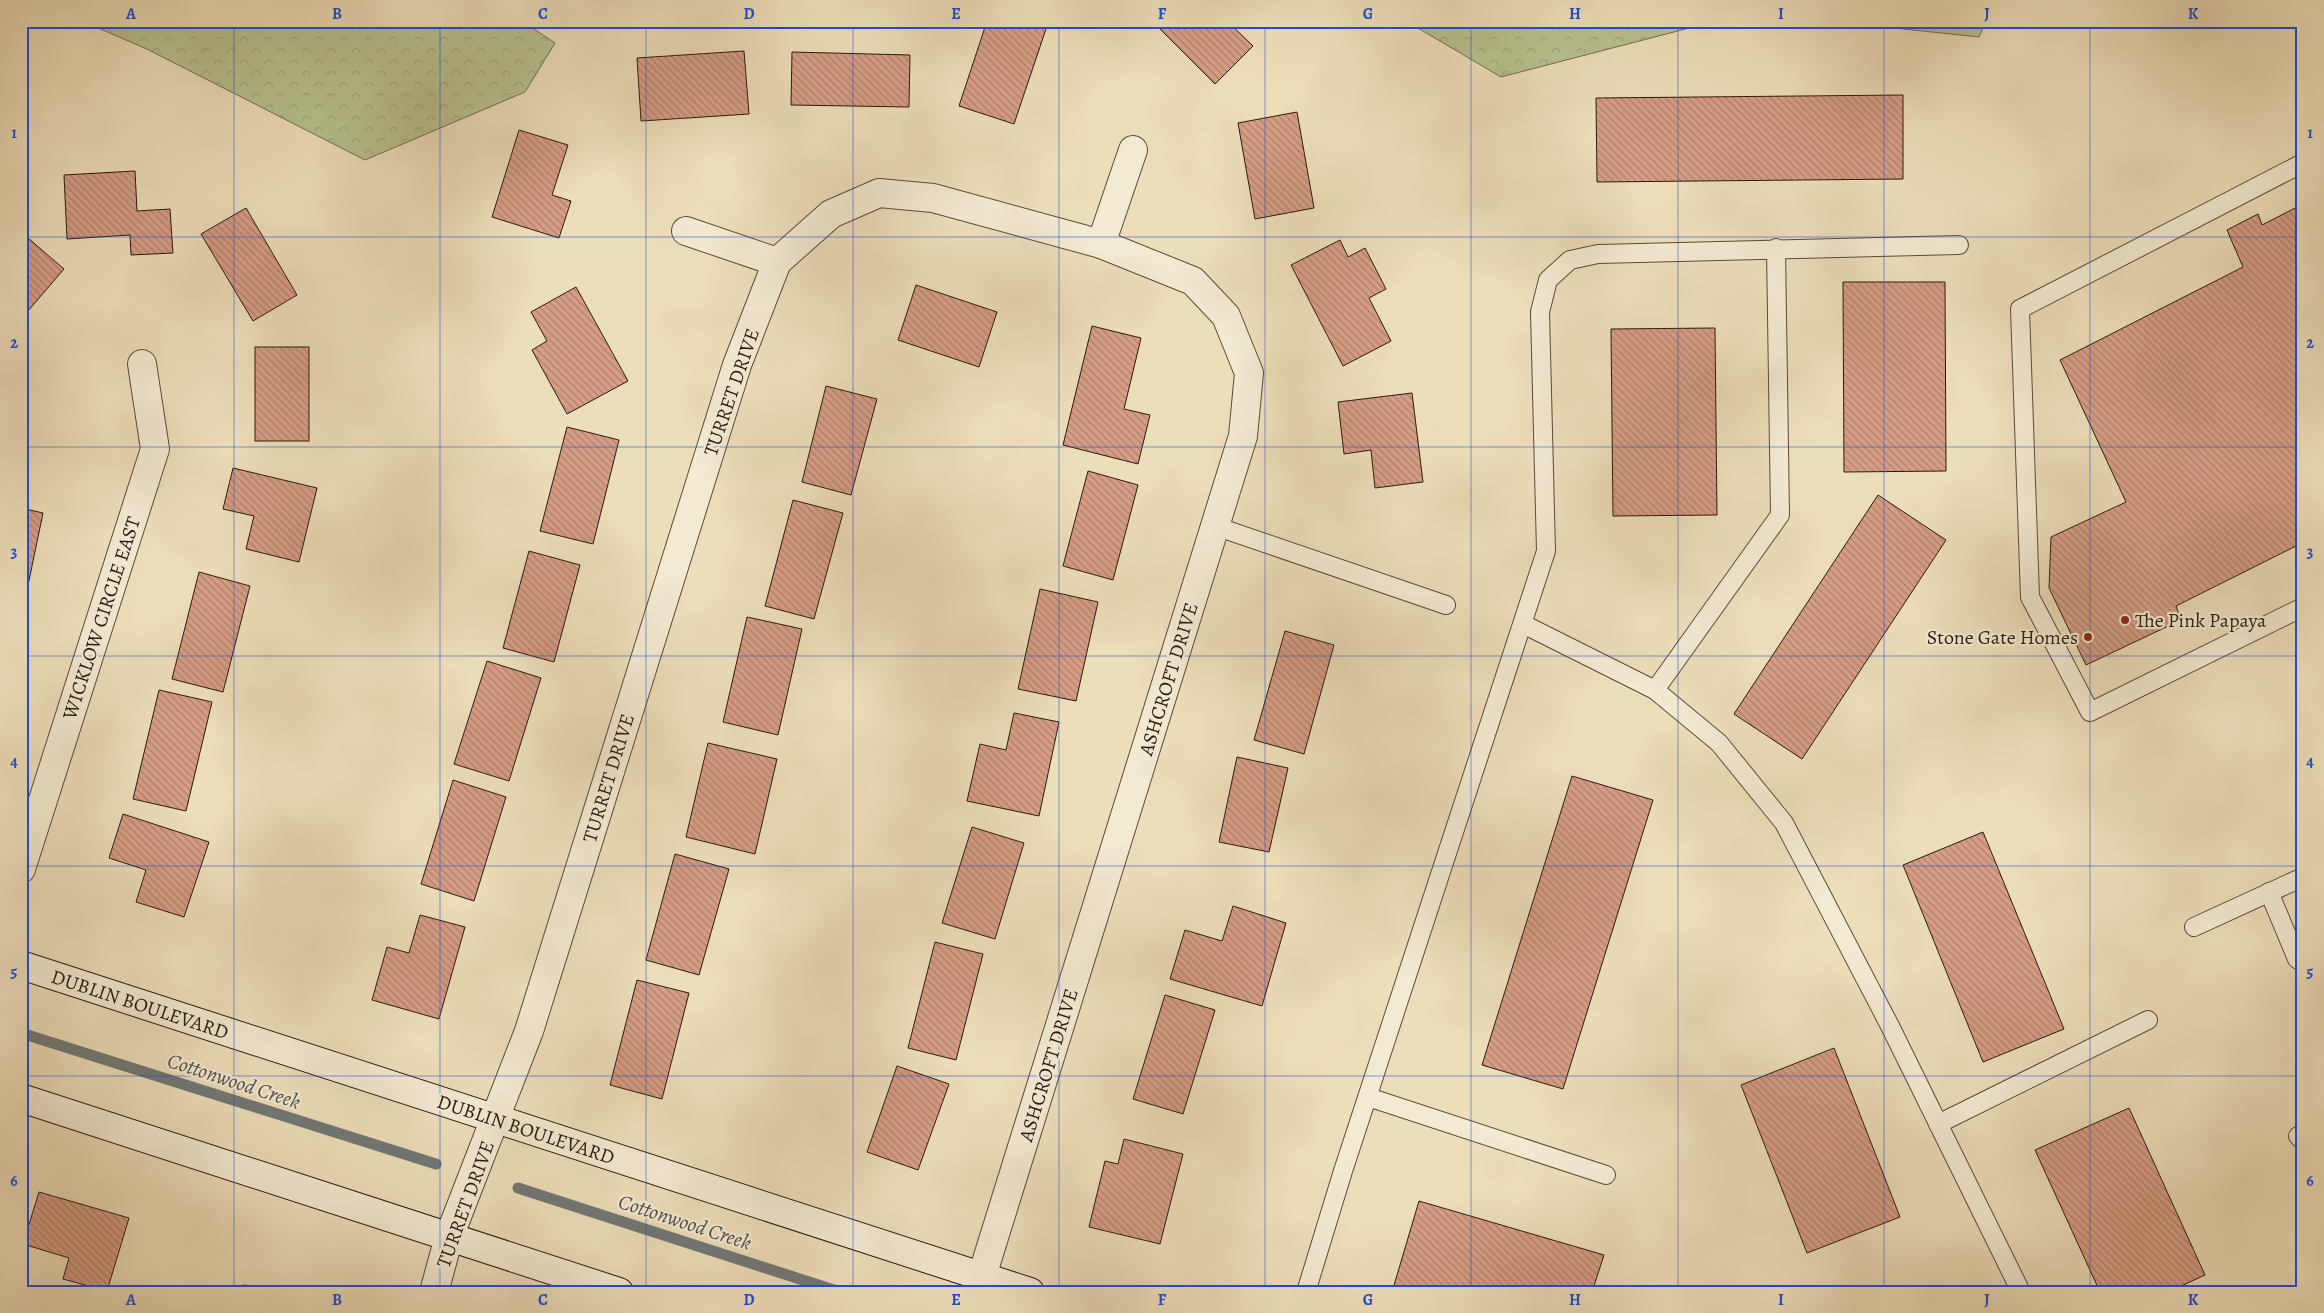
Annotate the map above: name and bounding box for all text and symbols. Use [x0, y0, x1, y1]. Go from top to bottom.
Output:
text: A [125, 3, 137, 25]
text: B [332, 3, 342, 25]
text: C [538, 3, 548, 25]
text: D [743, 3, 755, 25]
text: E [951, 3, 961, 25]
text: F [1158, 3, 1167, 25]
text: G [1363, 3, 1373, 25]
text: H [1569, 3, 1581, 25]
text: I [1778, 3, 1784, 25]
text: J [1984, 3, 1990, 25]
text: K [2188, 3, 2199, 25]
text: 1 [11, 122, 17, 144]
text: 1 [2307, 122, 2313, 144]
street label: TURRET DRIVE [697, 325, 766, 460]
text: 2 [10, 332, 18, 354]
text: 2 [2306, 332, 2314, 354]
street label: WICKLOW CIRCLE EAST [56, 513, 147, 724]
text: 3 [11, 541, 18, 563]
text: 3 [2307, 541, 2314, 563]
street label: ASHCROFT DRIVE [1132, 599, 1205, 760]
place label: The Pink Papaya [2135, 607, 2267, 634]
marker: The Pink Papaya [2119, 614, 2131, 626]
place label: Stone Gate Homes [1927, 624, 2078, 651]
marker: Stone Gate Homes [2082, 631, 2094, 643]
street label: TURRET DRIVE [576, 711, 641, 846]
text: 4 [10, 751, 18, 773]
text: 4 [2306, 751, 2314, 773]
text: 5 [11, 961, 18, 983]
text: 5 [2307, 961, 2314, 983]
street label: DUBLIN BOULEVARD [48, 963, 232, 1046]
street label: ASHCROFT DRIVE [1012, 985, 1085, 1146]
water label: Cottonwood Creek [164, 1046, 304, 1116]
street label: DUBLIN BOULEVARD [434, 1088, 618, 1171]
street label: TURRET DRIVE [430, 1137, 501, 1271]
text: 6 [10, 1170, 18, 1192]
text: 6 [2306, 1170, 2314, 1192]
water label: Cottonwood Creek [615, 1187, 755, 1257]
text: A [125, 1289, 137, 1311]
text: B [332, 1289, 342, 1311]
text: C [538, 1289, 548, 1311]
text: D [743, 1289, 755, 1311]
text: E [951, 1289, 961, 1311]
text: F [1158, 1289, 1167, 1311]
text: G [1363, 1289, 1373, 1311]
text: H [1569, 1289, 1581, 1311]
text: I [1778, 1289, 1784, 1311]
text: J [1984, 1289, 1990, 1311]
text: K [2188, 1289, 2199, 1311]

